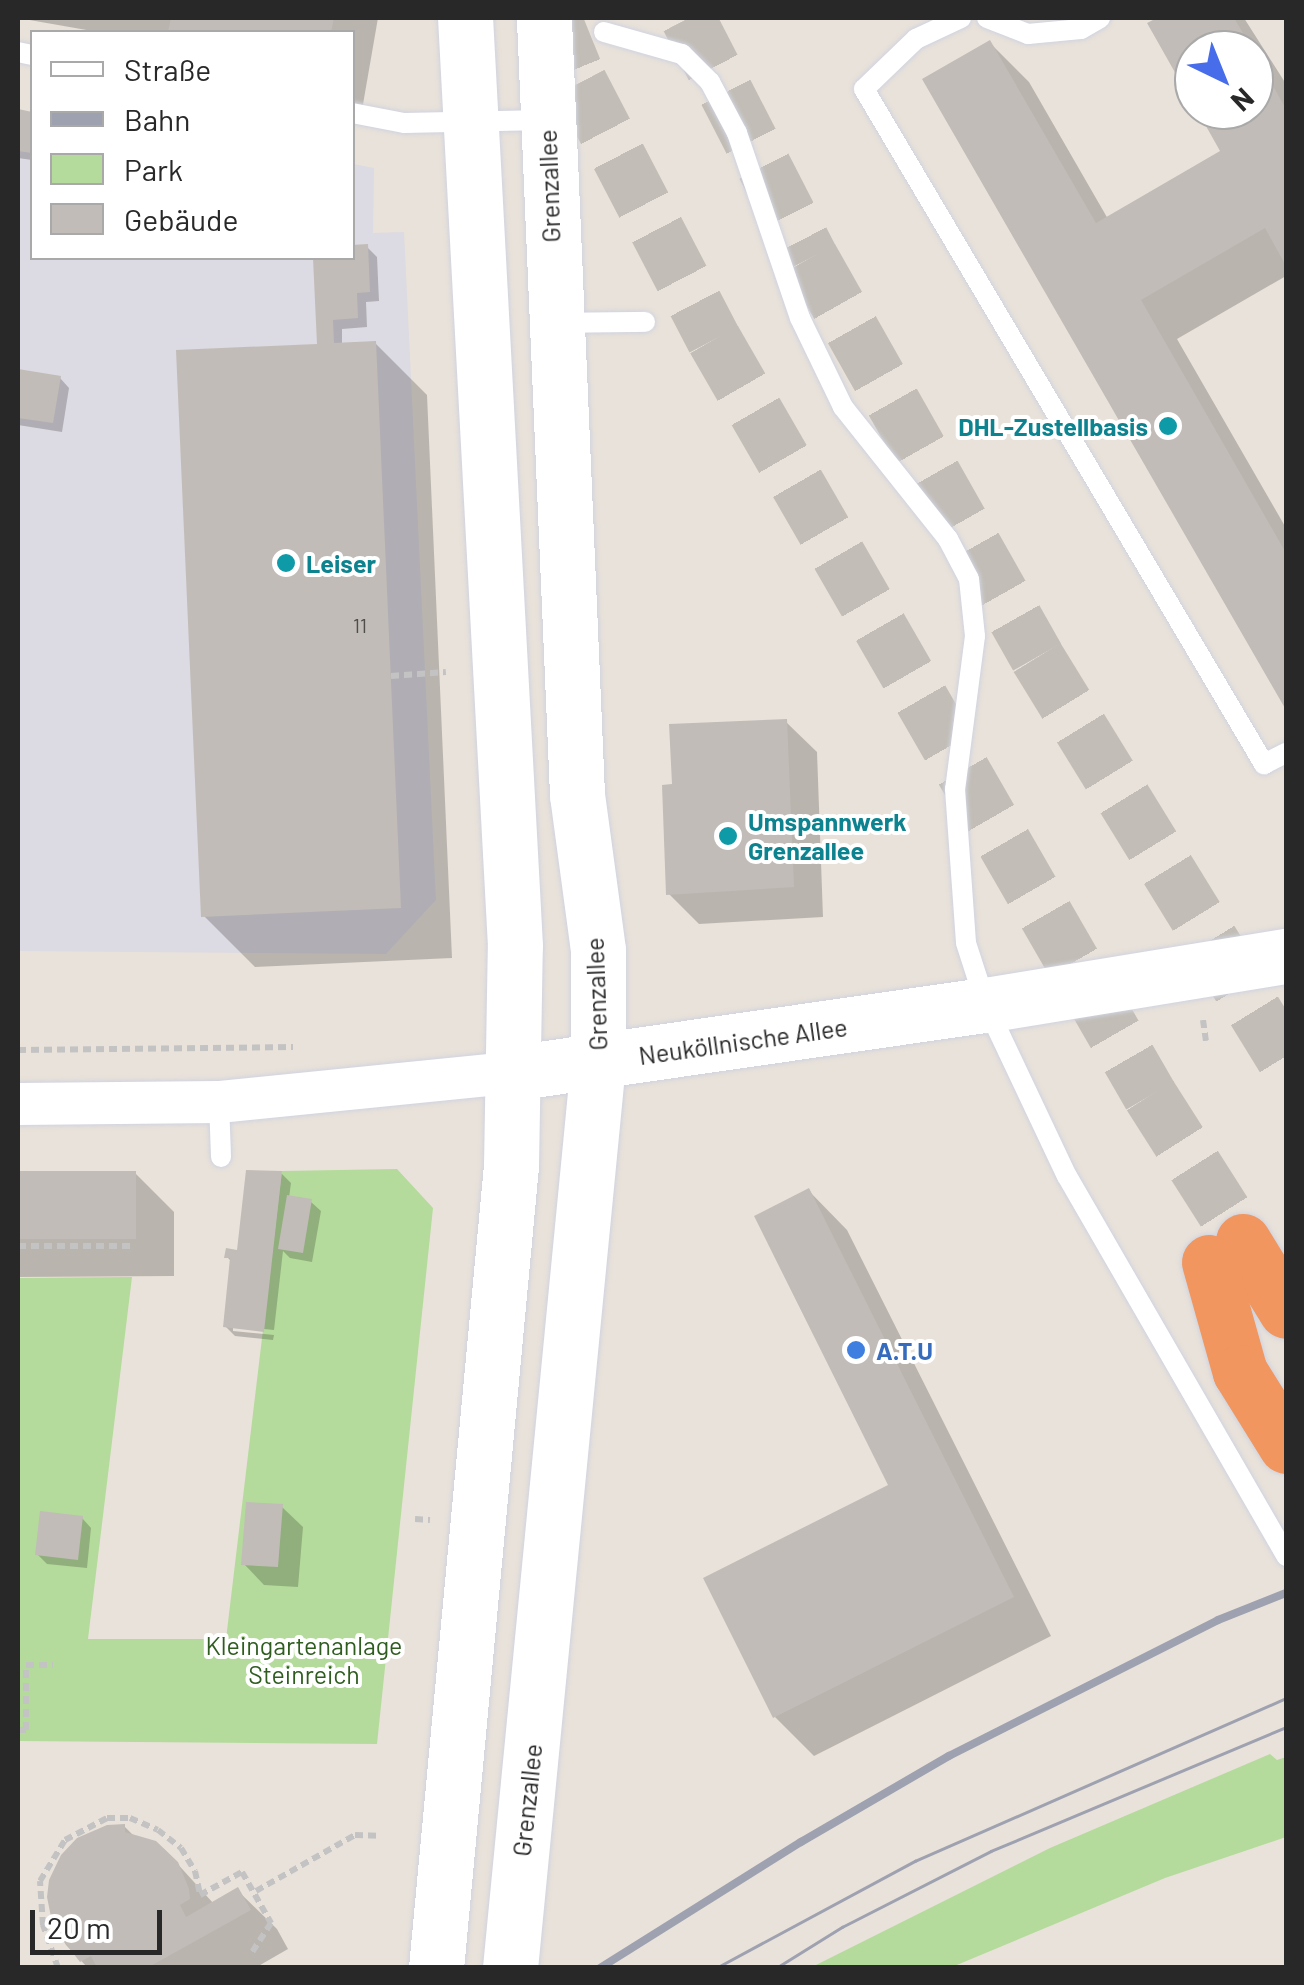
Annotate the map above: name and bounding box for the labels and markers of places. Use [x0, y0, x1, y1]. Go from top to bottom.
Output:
place label: DHL-Zustellbasis [958, 411, 1148, 441]
marker: DHL-Zustellbasis [1157, 415, 1179, 437]
place label: Leiser [306, 548, 376, 578]
marker: Leiser [275, 552, 297, 574]
place label: Umspannwerk Grenzallee [748, 807, 907, 866]
marker: Umspannwerk Grenzallee [717, 825, 739, 847]
place label: A.T.U [876, 1335, 933, 1365]
marker: A.T.U [845, 1339, 867, 1361]

